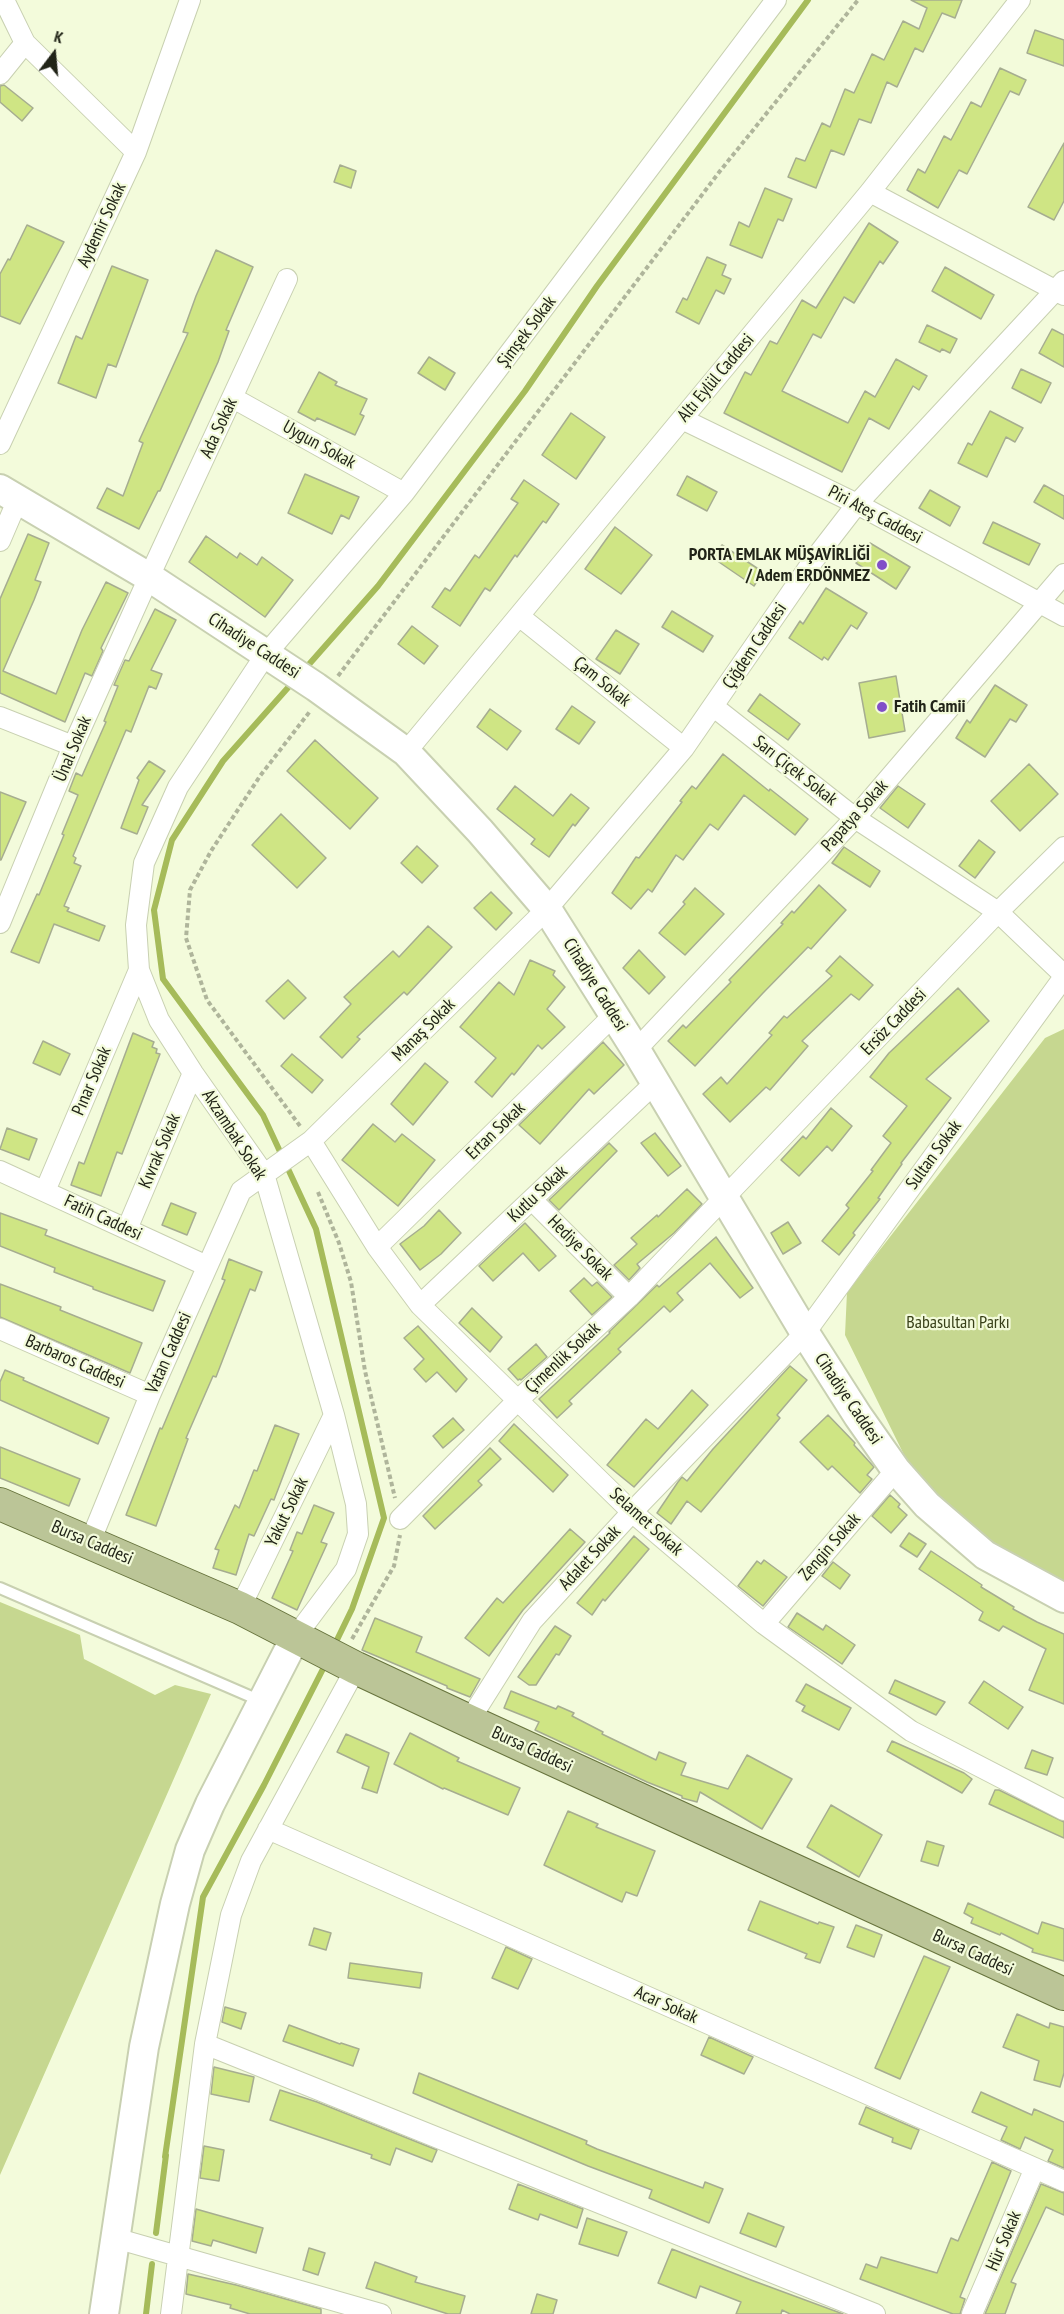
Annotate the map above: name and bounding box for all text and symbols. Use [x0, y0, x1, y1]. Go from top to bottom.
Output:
north arrow [24, 24, 84, 84]
text: K [52, 26, 66, 47]
street label: Aydemir Sokak [73, 179, 131, 271]
street label: Şimşek Sokak [493, 292, 561, 372]
street label: Altı Eylül Caddesi [673, 330, 759, 426]
street label: Ada Sokak [196, 394, 242, 462]
street label: Uygun Sokak [279, 416, 359, 474]
street label: Piri Ateş Caddesi [824, 481, 926, 549]
place label: PORTA EMLAK MÜŞAVİRLİĞİ / Adem ERDÖNMEZ [689, 544, 870, 586]
marker: PORTA EMLAK MÜŞAVİRLİĞİ / Adem ERDÖNMEZ [875, 558, 889, 572]
street label: Çiğdem Caddesi [718, 599, 792, 693]
street label: Cihadiye Caddesi [204, 608, 304, 684]
street label: Çam Sokak [569, 652, 635, 712]
place label: Fatih Camii [894, 696, 966, 718]
marker: Fatih Camii [875, 700, 889, 714]
street label: Ünal Sokak [50, 713, 96, 785]
street label: Sarı Çiçek Sokak [749, 731, 841, 811]
street label: Papatya Sokak [817, 776, 893, 856]
street label: Cihadiye Caddesi [558, 935, 632, 1035]
street label: Ersöz Caddesi [857, 984, 931, 1060]
street label: Manaş Sokak [388, 994, 460, 1066]
street label: Pınar Sokak [68, 1043, 116, 1119]
street label: Akzambak Sokak [197, 1086, 271, 1184]
street label: Ertan Sokak [462, 1098, 530, 1164]
street label: Kıvrak Sokak [135, 1110, 185, 1192]
street label: Sultan Sokak [902, 1116, 966, 1194]
street label: Kutlu Sokak [504, 1161, 572, 1227]
street label: Fatih Caddesi [61, 1191, 145, 1245]
street label: Hediye Sokak [543, 1211, 617, 1285]
street label: Vatan Caddesi [141, 1309, 197, 1397]
park label: Babasultan Parkı [906, 1312, 1010, 1334]
street label: Çimenlik Sokak [521, 1318, 605, 1398]
street label: Barbaros Caddesi [22, 1330, 128, 1394]
street label: Cihadiye Caddesi [810, 1349, 886, 1449]
street label: Yakut Sokak [261, 1474, 313, 1550]
street label: Selamet Sokak [605, 1483, 687, 1561]
street label: Zengin Sokak [795, 1509, 865, 1585]
street label: Bursa Caddesi [48, 1516, 136, 1570]
street label: Adalet Sokak [555, 1521, 625, 1595]
street label: Bursa Caddesi [488, 1722, 576, 1778]
street label: Bursa Caddesi [929, 1925, 1017, 1981]
street label: Acar Sokak [631, 1981, 701, 2029]
street label: Hür Sokak [982, 2208, 1026, 2274]

